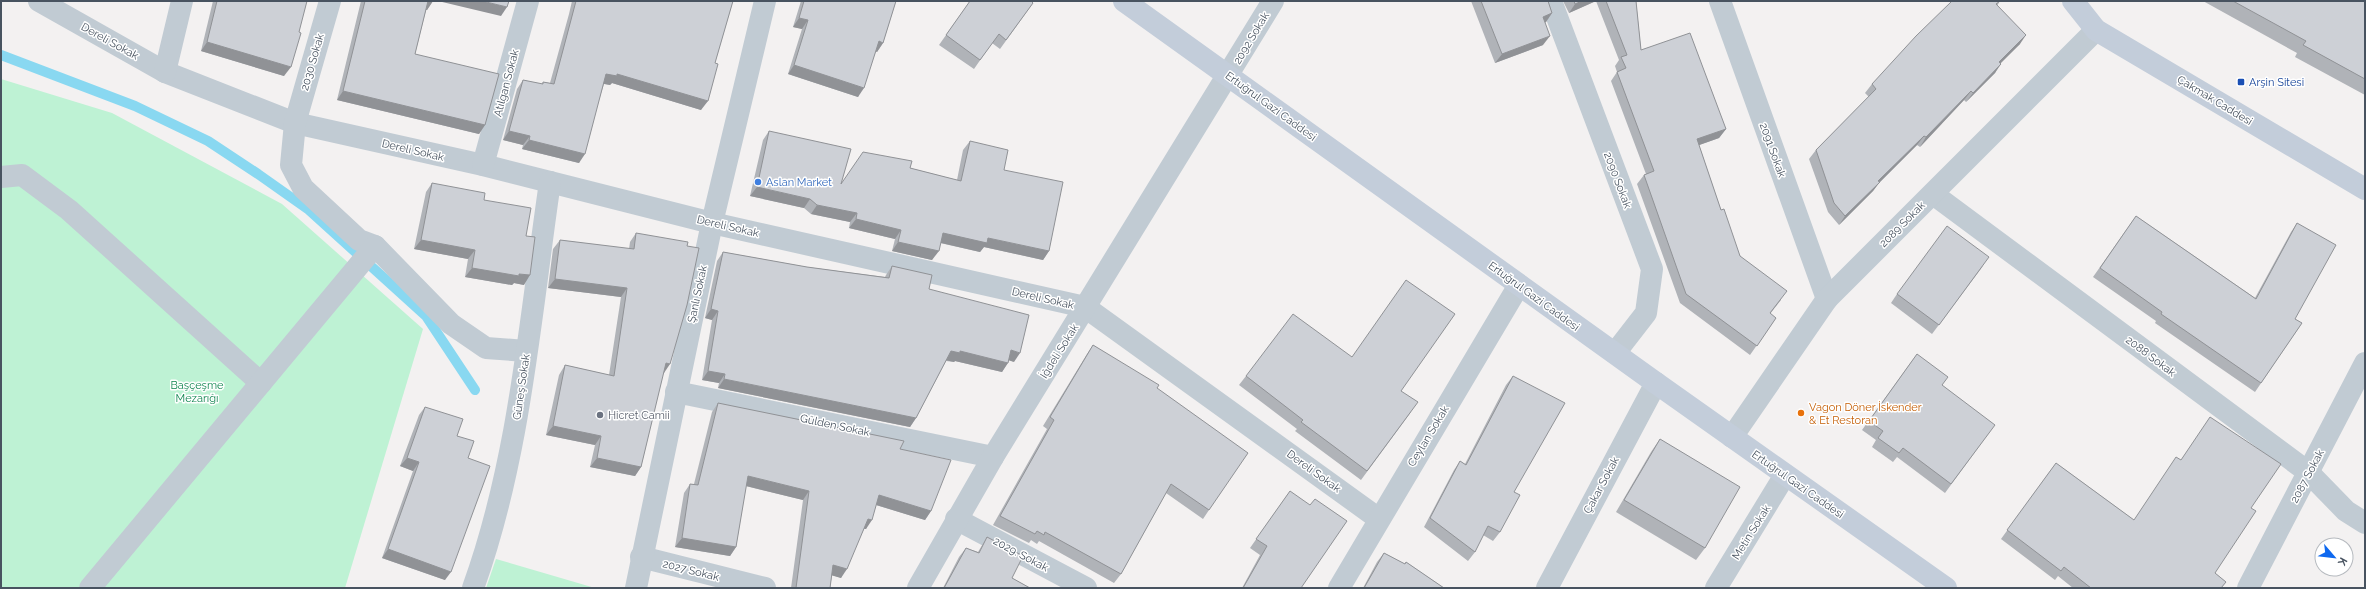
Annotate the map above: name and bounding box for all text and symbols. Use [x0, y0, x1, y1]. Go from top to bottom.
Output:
street label: 2092 Sokak [1231, 10, 1272, 67]
street label: Dereli Sokak [79, 20, 141, 63]
street label: 2030 Sokak [298, 32, 327, 92]
street label: Atılgan Sokak [491, 48, 522, 118]
street label: Ertuğrul Gazi Caddesi [1223, 69, 1319, 144]
street label: Çakmak Caddesi [2175, 73, 2255, 128]
place label: Arşin Sitesi [2249, 76, 2304, 89]
marker: Arşin Sitesi [2236, 77, 2246, 87]
street label: 2091 Sokak [1757, 121, 1788, 179]
street label: Dereli Sokak [380, 137, 445, 164]
street label: 2090 Sokak [1601, 150, 1634, 210]
place label: Aslan Market [766, 176, 832, 189]
marker: Aslan Market [753, 177, 763, 187]
street label: 2089 Sokak [1877, 199, 1928, 250]
street label: Dereli Sokak [695, 213, 760, 240]
street label: Ertuğrul Gazi Caddesi [1486, 259, 1582, 334]
street label: Şanlı Sokak [685, 264, 710, 324]
street label: Dereli Sokak [1010, 285, 1075, 312]
street label: İğdeli Sokak [1038, 321, 1081, 381]
street label: 2088 Sokak [2123, 333, 2178, 379]
street label: Güneş Sokak [510, 353, 533, 421]
park label: Başçeşme Mezarığı [171, 379, 224, 405]
place label: Vagon Döner İskender & Et Restoran [1809, 401, 1922, 427]
street label: Ceylan Sokak [1405, 403, 1452, 469]
marker: Vagon Döner İskender & Et Restoran [1796, 408, 1806, 418]
place label: Hicret Camii [608, 409, 670, 422]
marker: Hicret Camii [595, 410, 605, 420]
street label: Gülden Sokak [799, 412, 871, 439]
street label: Dereli Sokak [1284, 447, 1343, 495]
street label: 2087 Sokak [2288, 447, 2327, 505]
street label: Ertuğrul Gazi Caddesi [1749, 448, 1846, 521]
street label: Çakar Sokak [1581, 454, 1622, 516]
street label: Metin Sokak [1729, 502, 1773, 562]
street label: 2029. Sokak [991, 535, 1051, 574]
north arrow [2314, 537, 2354, 577]
text: K [2335, 555, 2350, 568]
street label: 2027 Sokak [661, 557, 721, 584]

